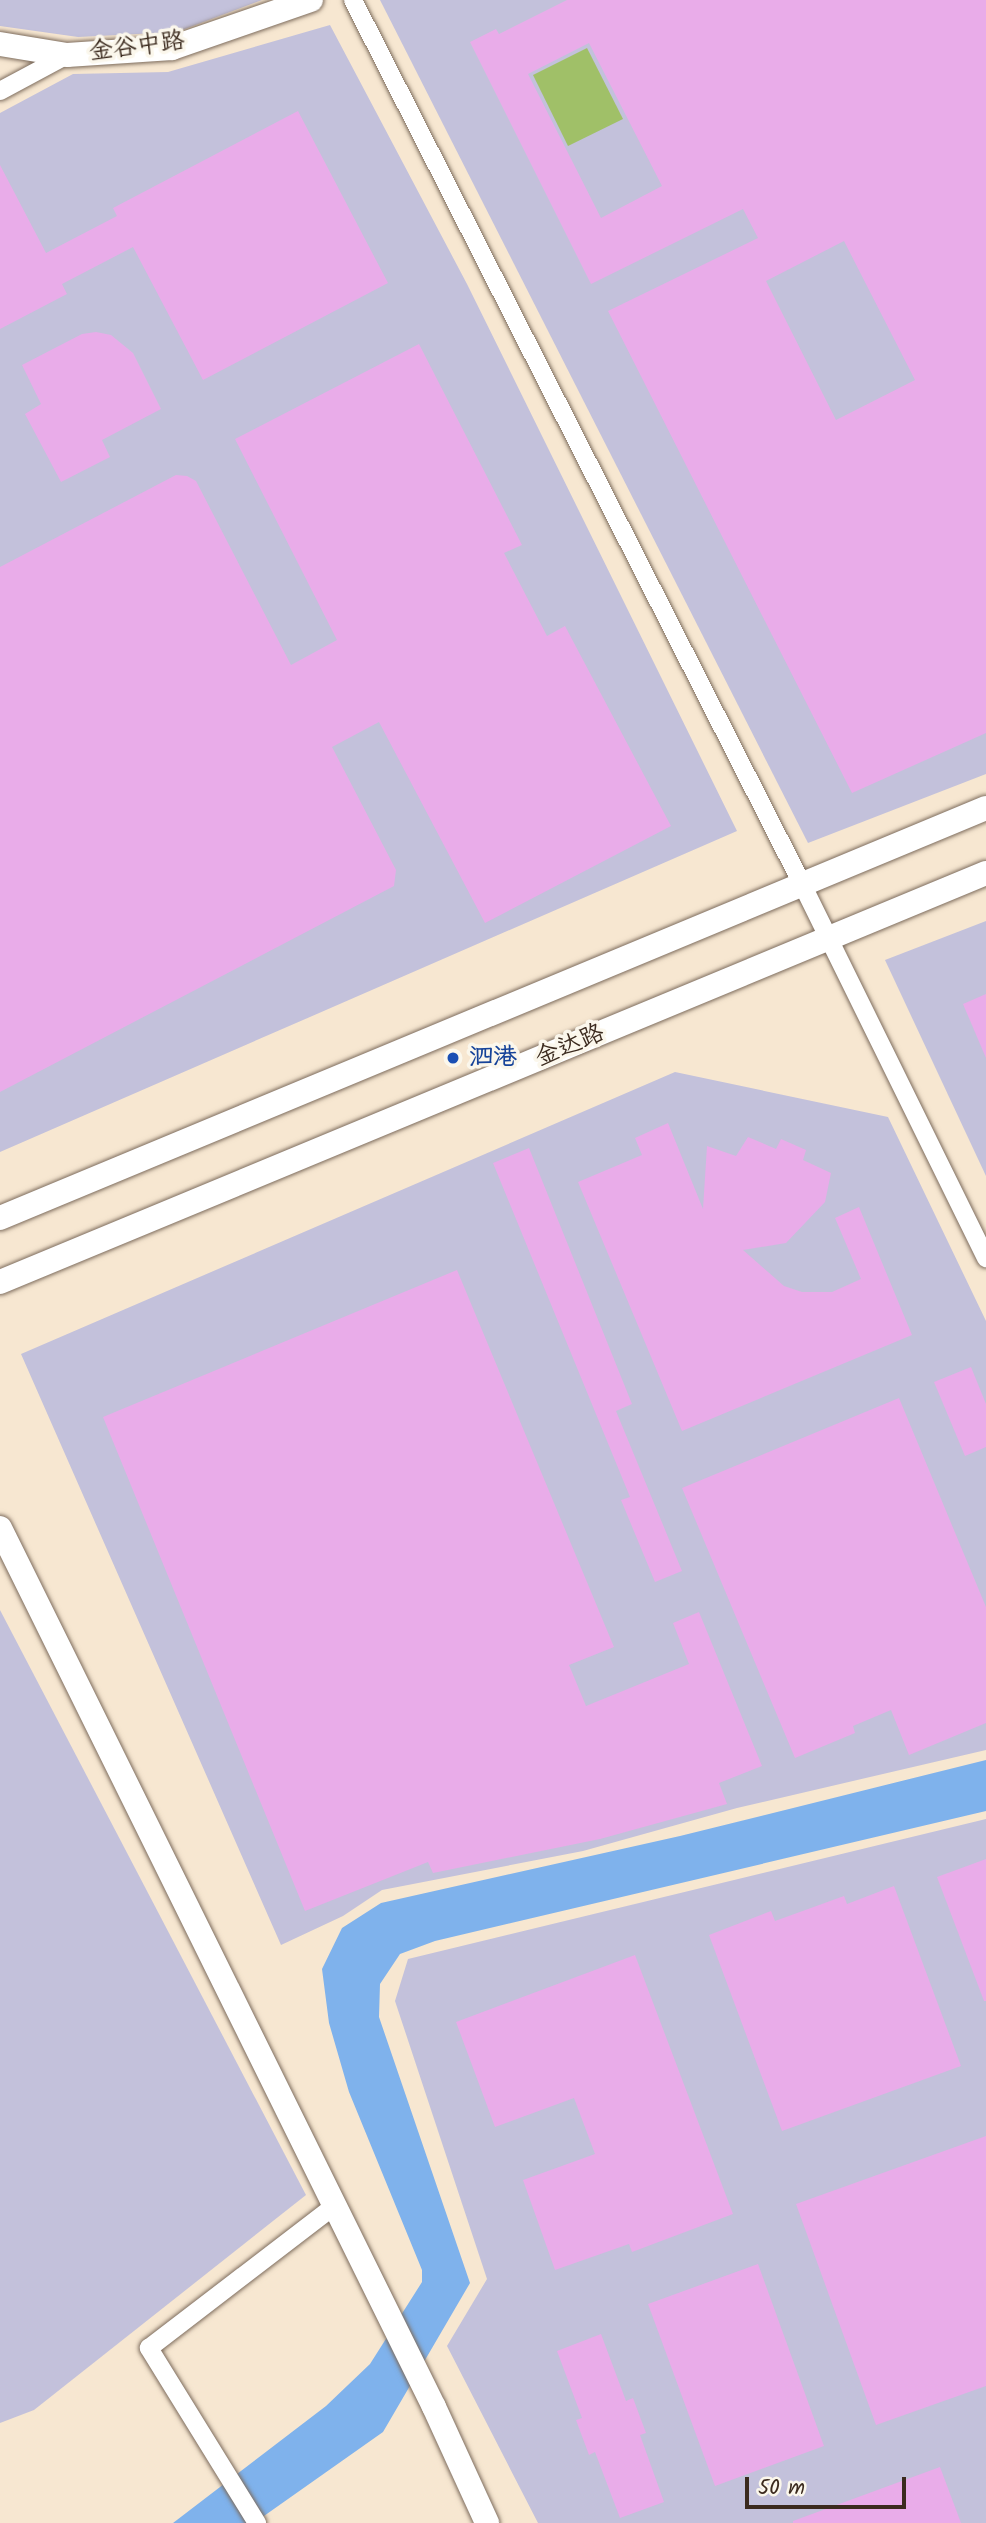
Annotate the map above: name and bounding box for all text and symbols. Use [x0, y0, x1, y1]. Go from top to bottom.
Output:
street label: 金谷中路 [88, 27, 186, 67]
street label: 金达路 [531, 1019, 609, 1073]
place label: 泗港 [469, 1044, 517, 1072]
marker: 泗港 [443, 1048, 463, 1068]
scale bar [748, 2464, 909, 2508]
text: 50 m [758, 2472, 805, 2505]

